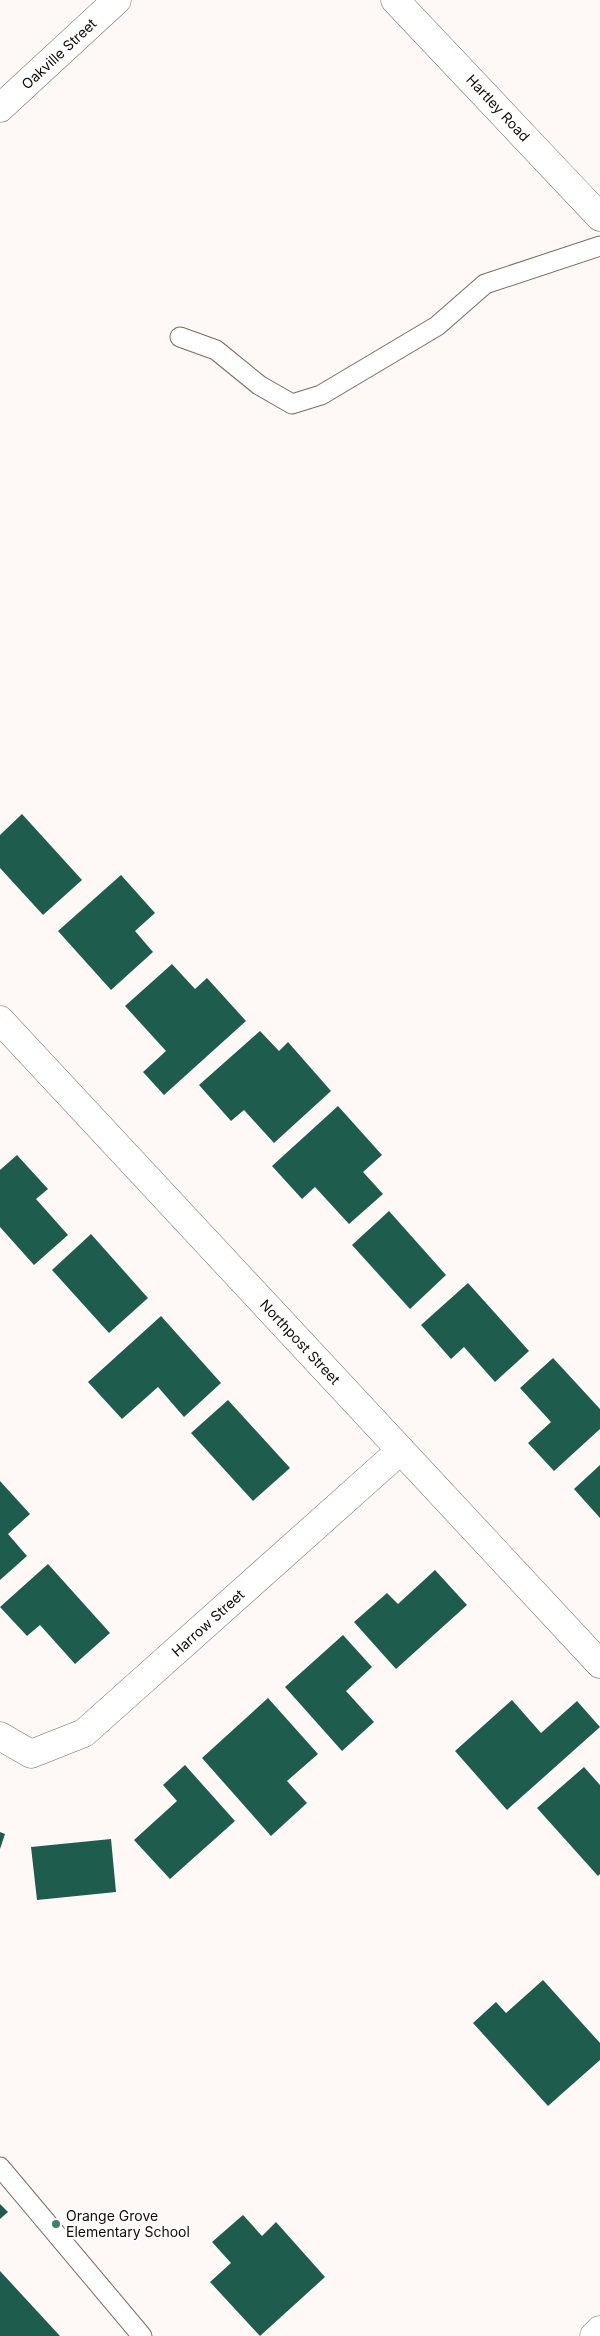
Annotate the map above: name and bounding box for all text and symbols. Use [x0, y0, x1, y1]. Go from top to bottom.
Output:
street label: Oakville Street [18, 14, 100, 93]
street label: Hartley Road [463, 71, 534, 145]
street label: Northpost Street [257, 1296, 344, 1388]
street label: Harrow Street [168, 1585, 248, 1660]
place label: Orange Grove Elementary School [66, 2207, 190, 2240]
marker: Orange Grove Elementary School [50, 2218, 62, 2230]

